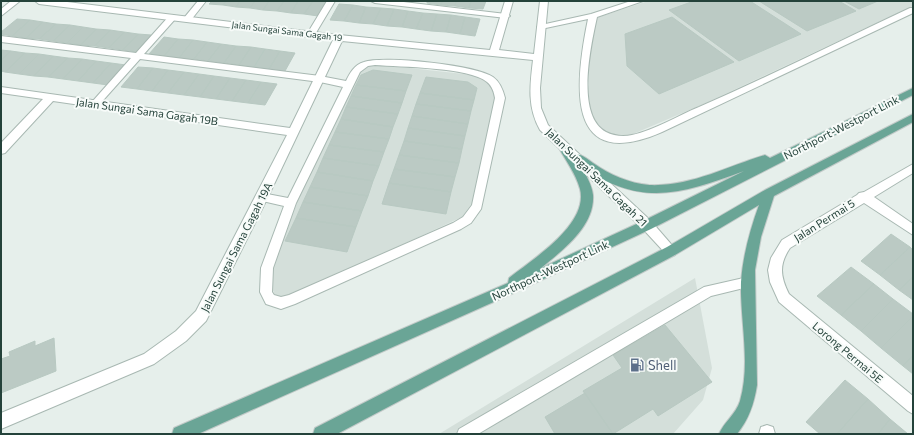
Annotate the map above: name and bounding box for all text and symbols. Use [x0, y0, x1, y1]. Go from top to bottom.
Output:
street label: Jalan Sungai Sama Gagah 19 [231, 19, 343, 43]
street label: Northport-Westport Link [781, 92, 901, 162]
street label: Jalan Sungai Sama Gagah 19B [75, 95, 219, 128]
street label: Jalan Sungai Sama Gagah 21 [543, 125, 650, 230]
street label: Jalan Sungai Sama Gagah 19A [198, 180, 275, 314]
street label: Jalan Permai 5 [791, 196, 857, 245]
street label: Northport-Westport Link [490, 237, 610, 303]
street label: Lorong Permai 5E [810, 319, 886, 385]
fuel station icon: Shell [629, 357, 645, 373]
place label: Shell [648, 357, 677, 373]

